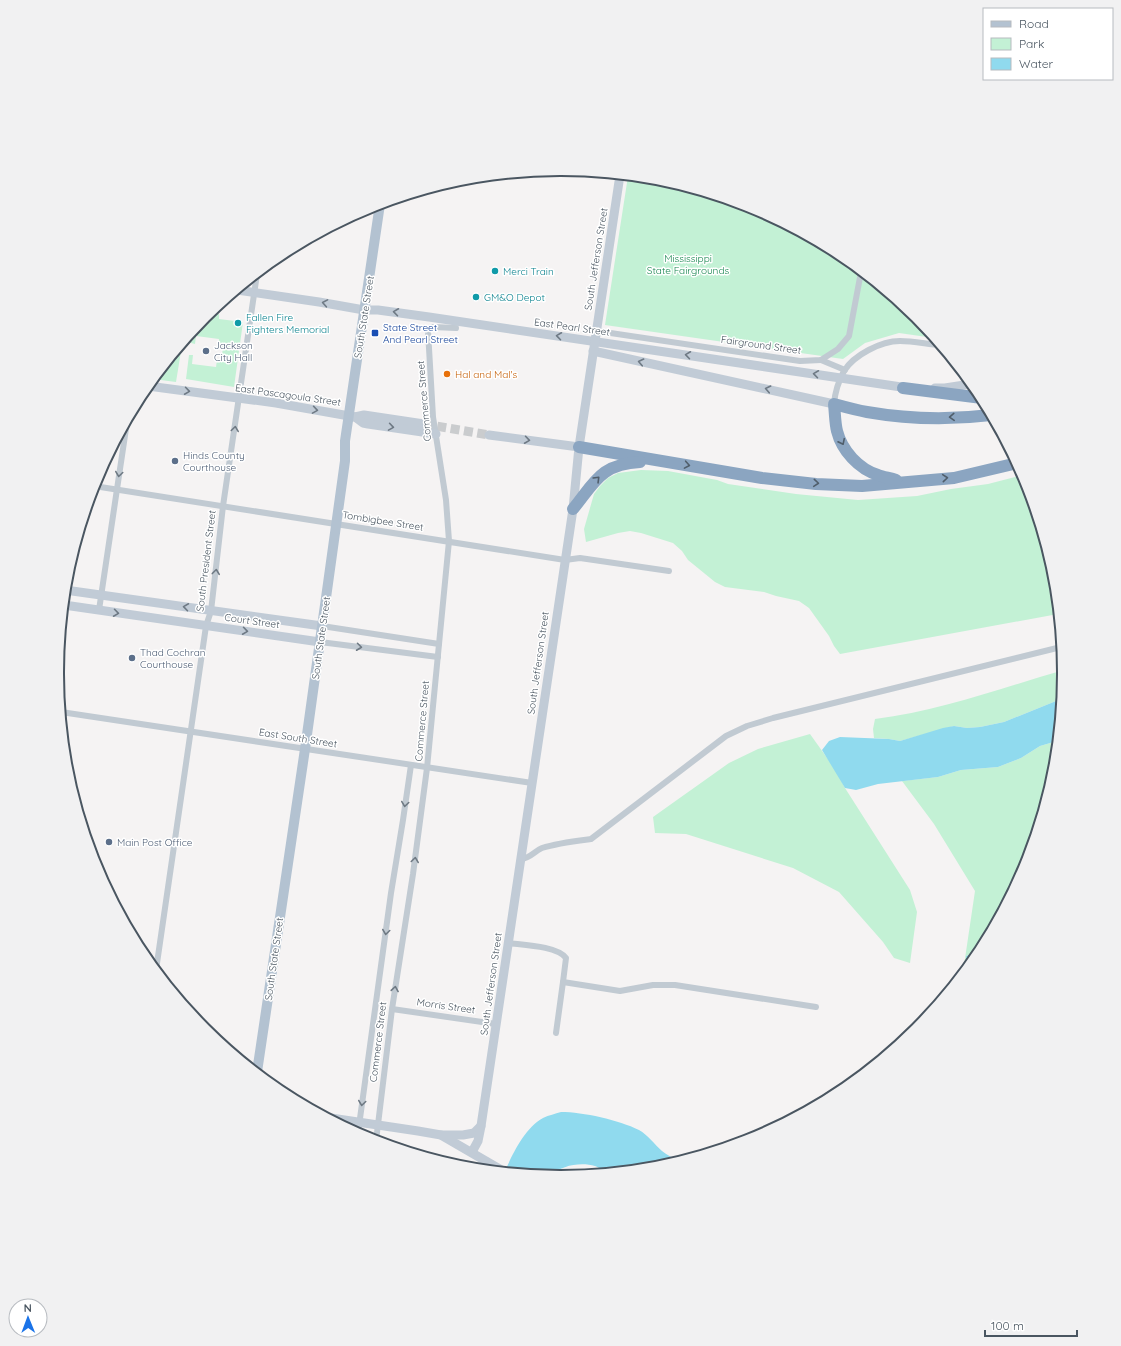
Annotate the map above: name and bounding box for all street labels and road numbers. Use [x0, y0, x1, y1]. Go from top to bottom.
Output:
street label: South Jefferson Street [581, 206, 611, 311]
street label: South State Street [351, 274, 377, 359]
street label: East Pearl Street [533, 315, 611, 339]
street label: Fairground Street [720, 333, 803, 357]
street label: Commerce Street [414, 359, 434, 442]
street label: East Pascagoula Street [234, 381, 342, 409]
street label: Tombigbee Street [342, 508, 425, 534]
street label: South President Street [193, 509, 219, 612]
street label: South State Street [309, 595, 333, 680]
street label: South Jefferson Street [524, 610, 552, 715]
street label: Court Street [224, 611, 281, 631]
street label: Commerce Street [412, 679, 432, 762]
street label: East South Street [258, 725, 339, 751]
street label: South State Street [262, 916, 286, 1001]
street label: South Jefferson Street [477, 931, 505, 1036]
street label: Morris Street [416, 995, 477, 1017]
street label: Commerce Street [367, 1000, 389, 1083]

